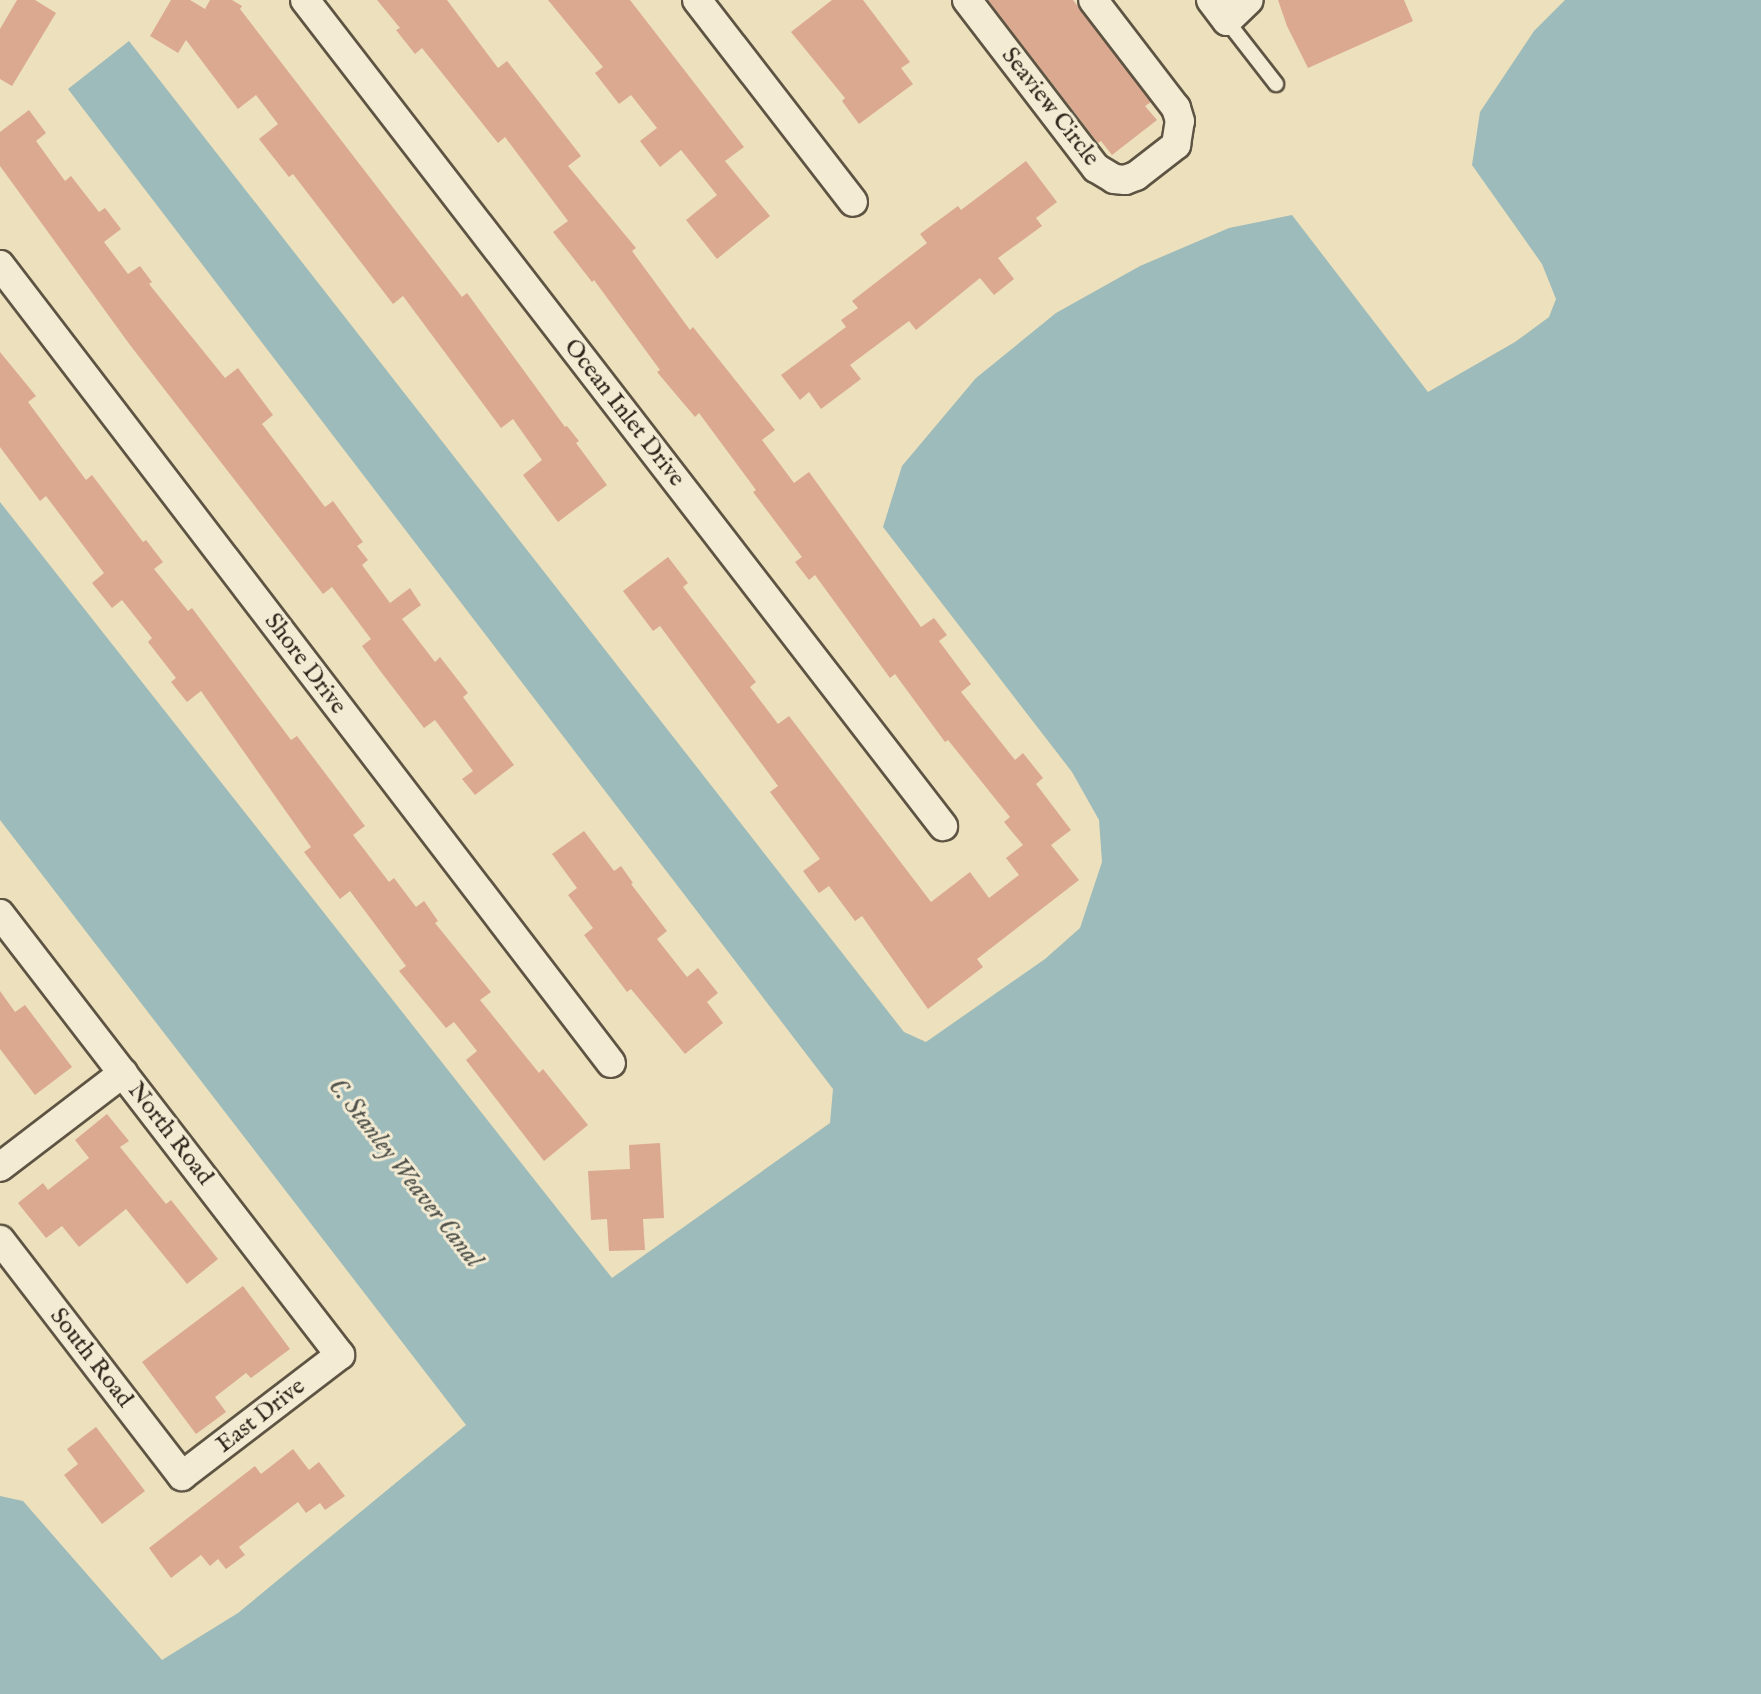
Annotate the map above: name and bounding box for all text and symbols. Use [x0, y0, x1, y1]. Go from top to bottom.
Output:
street label: Seaview Circle [995, 42, 1105, 172]
street label: Ocean Inlet Drive [557, 333, 691, 493]
street label: Shore Drive [258, 608, 352, 720]
water label: C. Stanley Weaver Canal [321, 1072, 489, 1274]
street label: North Road [121, 1077, 219, 1191]
street label: South Road [43, 1303, 139, 1413]
street label: East Drive [211, 1372, 311, 1460]

